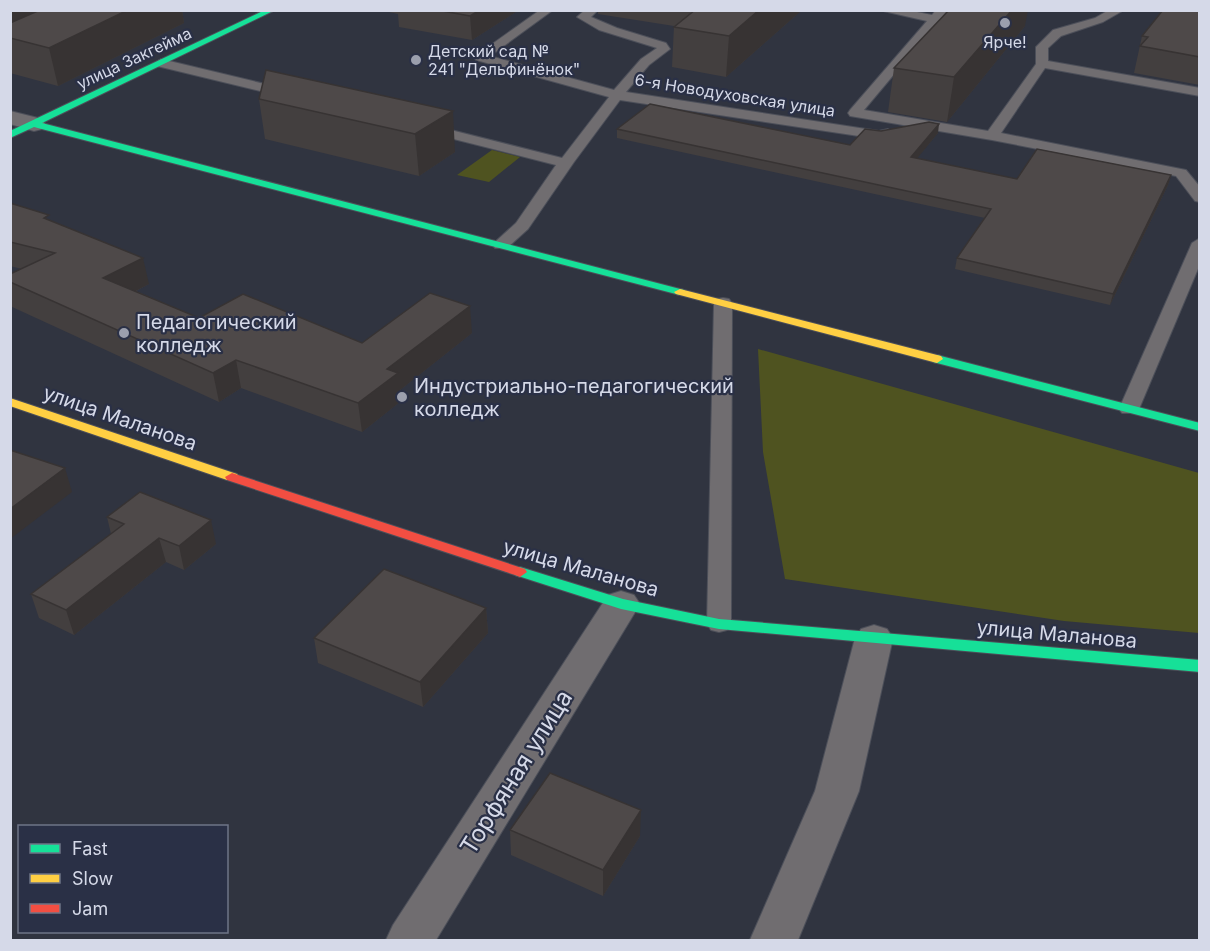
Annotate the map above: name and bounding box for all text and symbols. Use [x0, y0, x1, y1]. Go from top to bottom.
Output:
marker: Ярче! [998, 16, 1012, 30]
street label: улица Закгейма [73, 23, 195, 93]
place label: Ярче! [983, 32, 1027, 52]
place label: Детский сад № 241 "Дельфинёнок" [428, 41, 580, 79]
marker: Детский сад № 241 "Дельфинёнок" [409, 53, 423, 67]
street label: 6-я Новодуховская улица [633, 69, 837, 121]
place label: Педагогический колледж [136, 310, 297, 357]
marker: Педагогический колледж [117, 326, 131, 340]
place label: Индустриально-педагогический колледж [414, 374, 734, 421]
street label: улица Маланова [40, 380, 200, 456]
marker: Индустриально-педагогический колледж [395, 390, 409, 404]
street label: улица Маланова [500, 534, 662, 602]
street label: улица Маланова [976, 615, 1138, 653]
street label: Торфяная улица [454, 684, 578, 860]
legend [18, 825, 228, 933]
text: Fast [72, 838, 108, 859]
text: Slow [72, 868, 113, 889]
text: Jam [72, 898, 108, 919]

